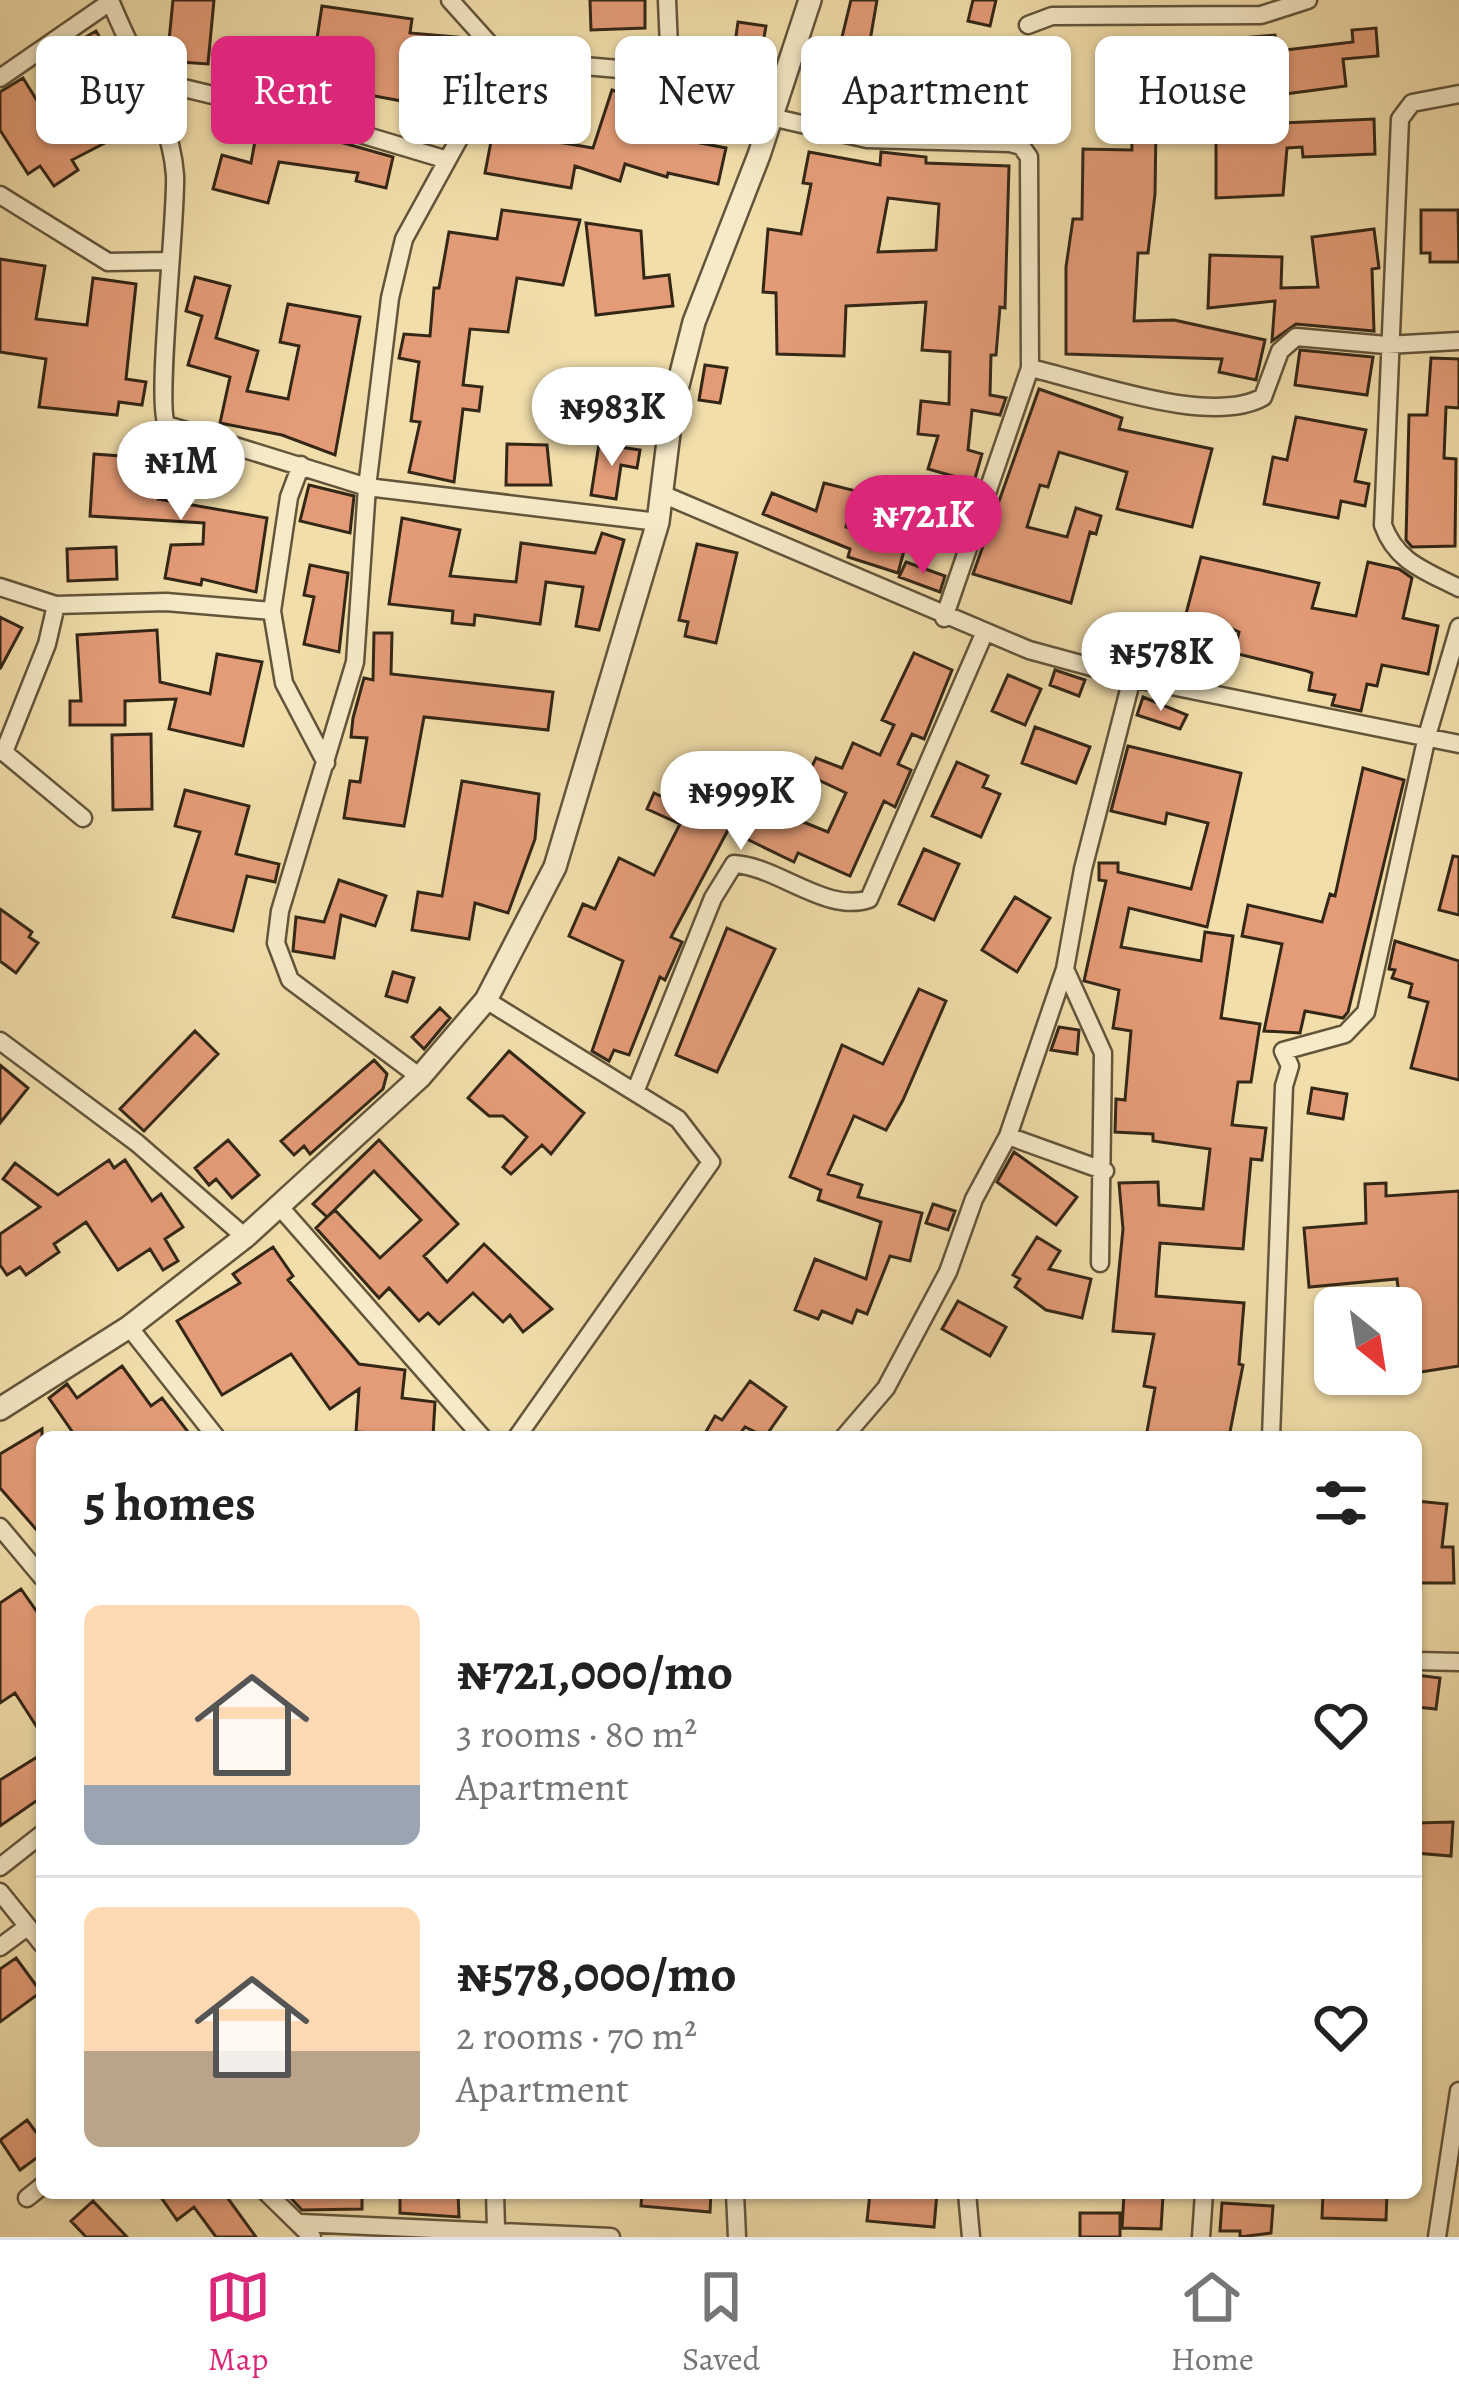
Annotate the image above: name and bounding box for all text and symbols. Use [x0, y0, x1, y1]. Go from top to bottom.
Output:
chip: Buy [36, 36, 187, 144]
chip: Rent [211, 36, 375, 144]
chip: Filters [399, 36, 591, 144]
chip: New [615, 36, 777, 144]
chip: Apartment [801, 36, 1071, 144]
chip: House [1095, 36, 1289, 144]
pin: ₦983K [528, 367, 696, 469]
text: ₦983K [559, 379, 665, 432]
pin: ₦1M [123, 421, 239, 523]
text: ₦1M [144, 433, 218, 486]
pin: ₦721K [839, 475, 1007, 577]
text: ₦721K [872, 487, 974, 540]
pin: ₦578K [1077, 612, 1245, 714]
text: ₦578K [1108, 624, 1214, 677]
pin: ₦999K [657, 751, 825, 853]
text: ₦999K [687, 763, 795, 816]
north arrow [1314, 1287, 1422, 1395]
map controls [1314, 1287, 1422, 1395]
text: 5 homes [84, 1468, 256, 1538]
icon: filters [1308, 1470, 1374, 1536]
text: ₦721,000/mo [456, 1637, 733, 1707]
icon: home [180, 1653, 324, 1797]
icon: heart [1308, 1692, 1374, 1758]
text: 3 rooms · 80 m² [456, 1707, 697, 1760]
text: Apartment [456, 1760, 629, 1813]
text: ₦578,000/mo [456, 1939, 737, 2009]
icon: home [180, 1955, 324, 2099]
icon: heart [1308, 1994, 1374, 2060]
text: 2 rooms · 70 m² [456, 2009, 697, 2062]
text: Apartment [456, 2062, 629, 2115]
tab: Map [205, 2264, 271, 2381]
tab: Saved [682, 2264, 760, 2381]
tab: Home [1171, 2264, 1254, 2381]

